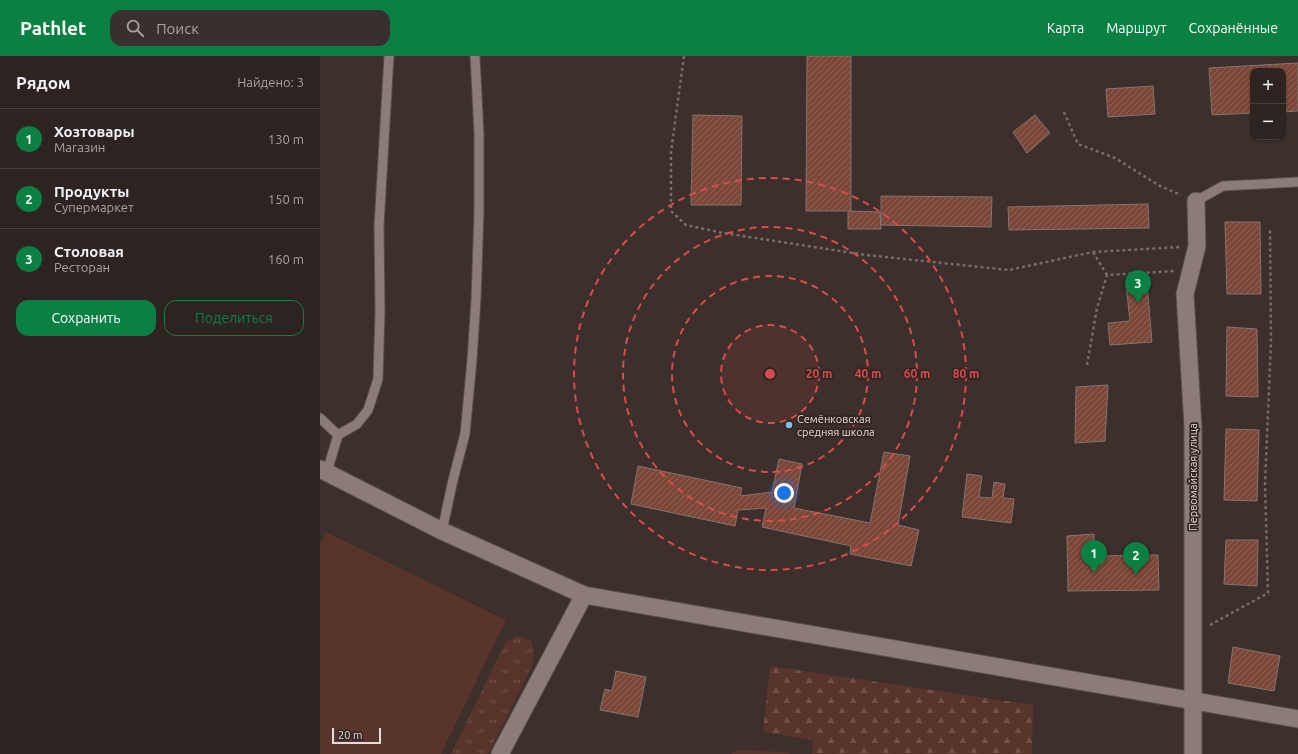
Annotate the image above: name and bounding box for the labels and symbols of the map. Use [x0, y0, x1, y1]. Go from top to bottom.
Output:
pin: 3 [1125, 270, 1151, 303]
centre of rings [763, 367, 777, 381]
text: 20 m [806, 367, 832, 380]
text: 40 m [855, 367, 881, 380]
text: 60 m [904, 367, 930, 380]
text: 80 m [953, 367, 979, 380]
place label: Семёнковская средняя школа [797, 413, 875, 438]
marker: Семёнковская средняя школа [784, 420, 794, 430]
street label: Первомайская улица [1187, 423, 1199, 531]
your location [774, 483, 794, 503]
pin: 1 [1081, 540, 1107, 573]
pin: 2 [1123, 542, 1149, 575]
scale bar [332, 726, 381, 745]

